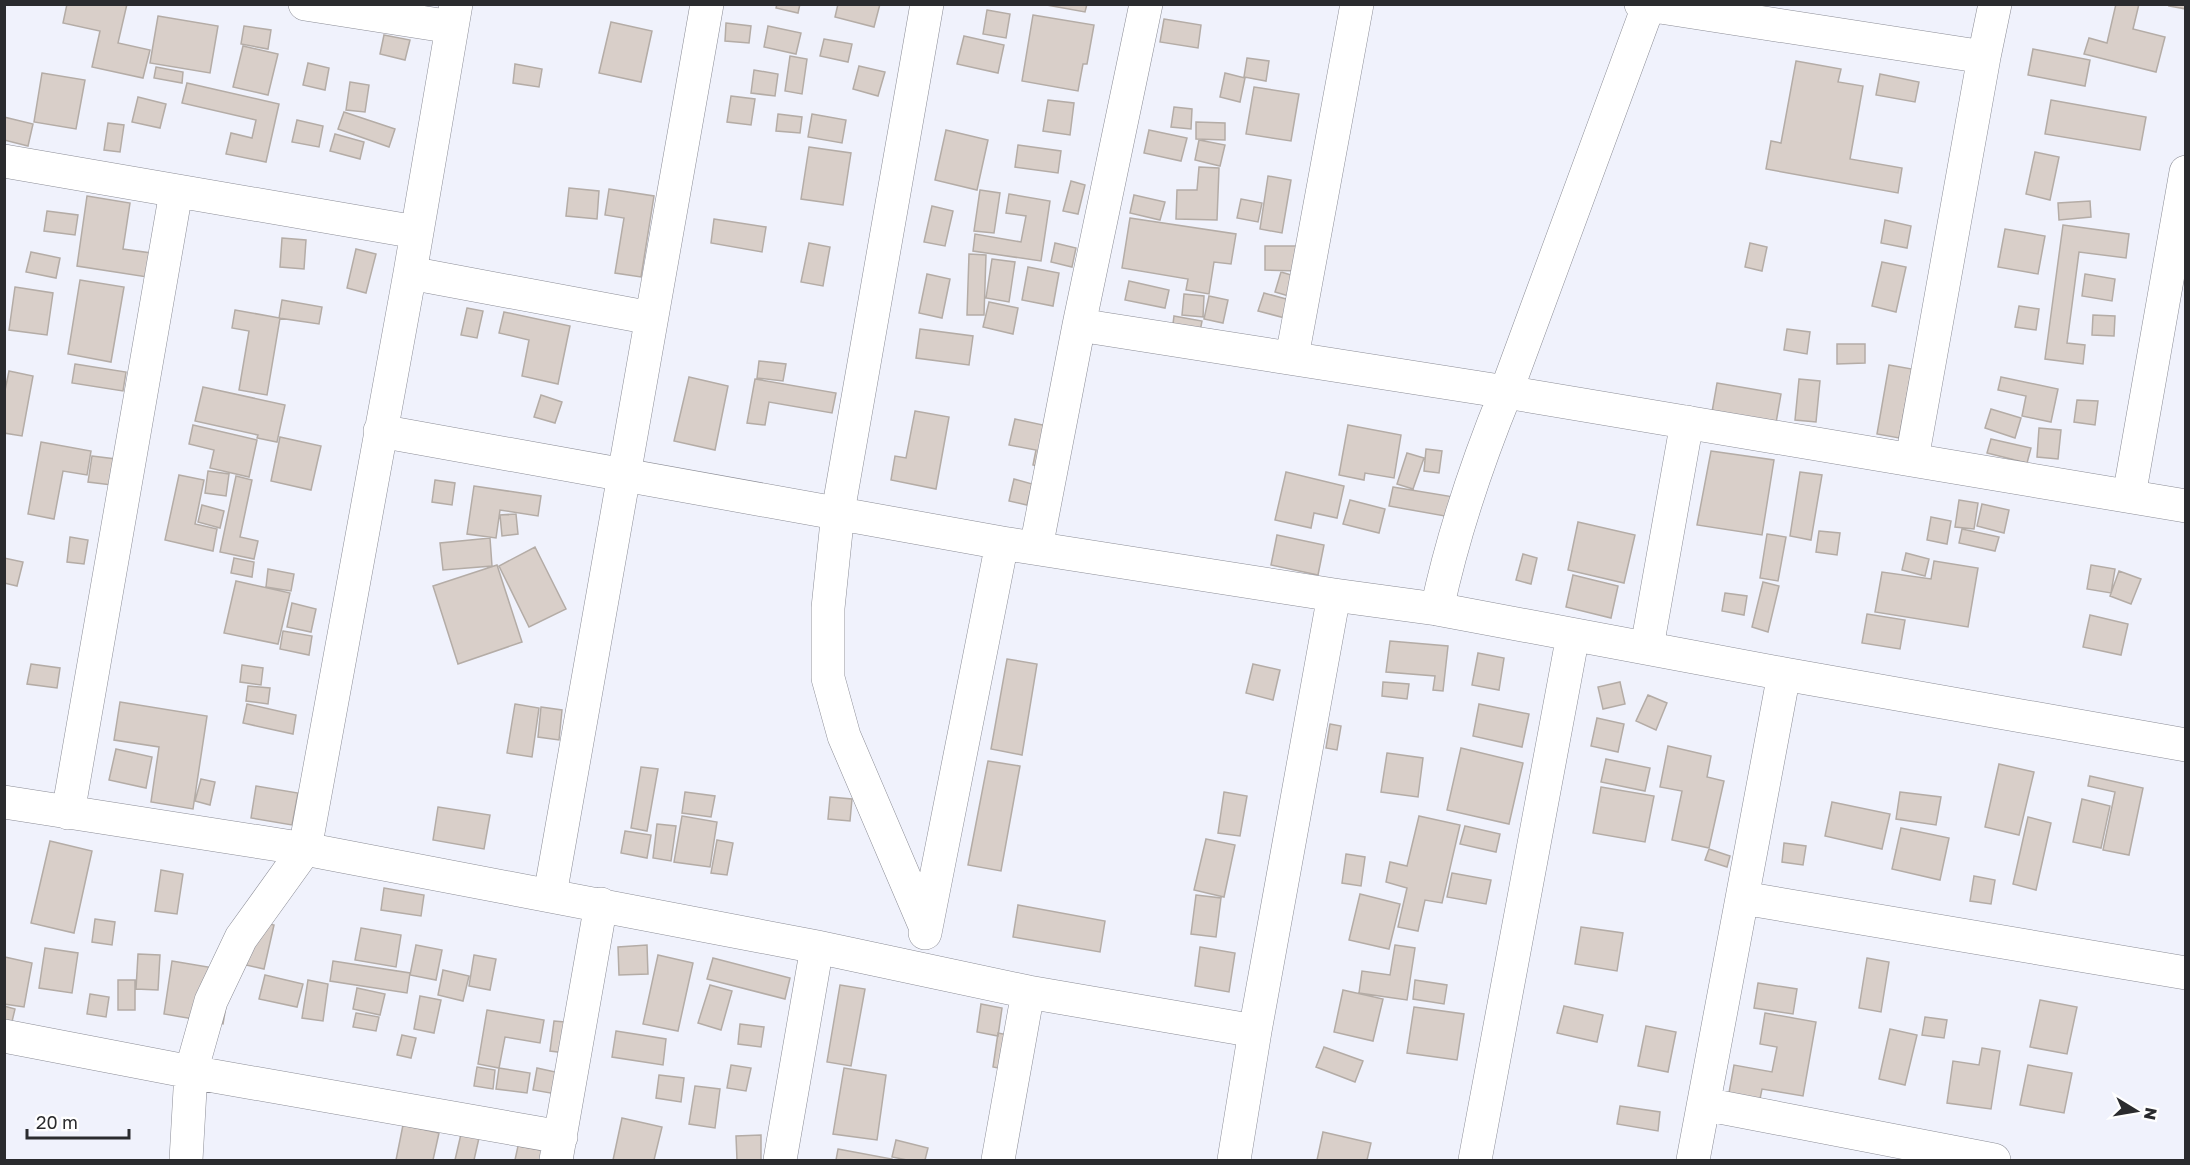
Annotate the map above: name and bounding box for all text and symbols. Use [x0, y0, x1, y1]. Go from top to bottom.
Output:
north arrow [2106, 1081, 2166, 1141]
scale bar [27, 1102, 129, 1140]
text: N [2140, 1106, 2162, 1122]
text: 20 m [36, 1111, 78, 1133]

